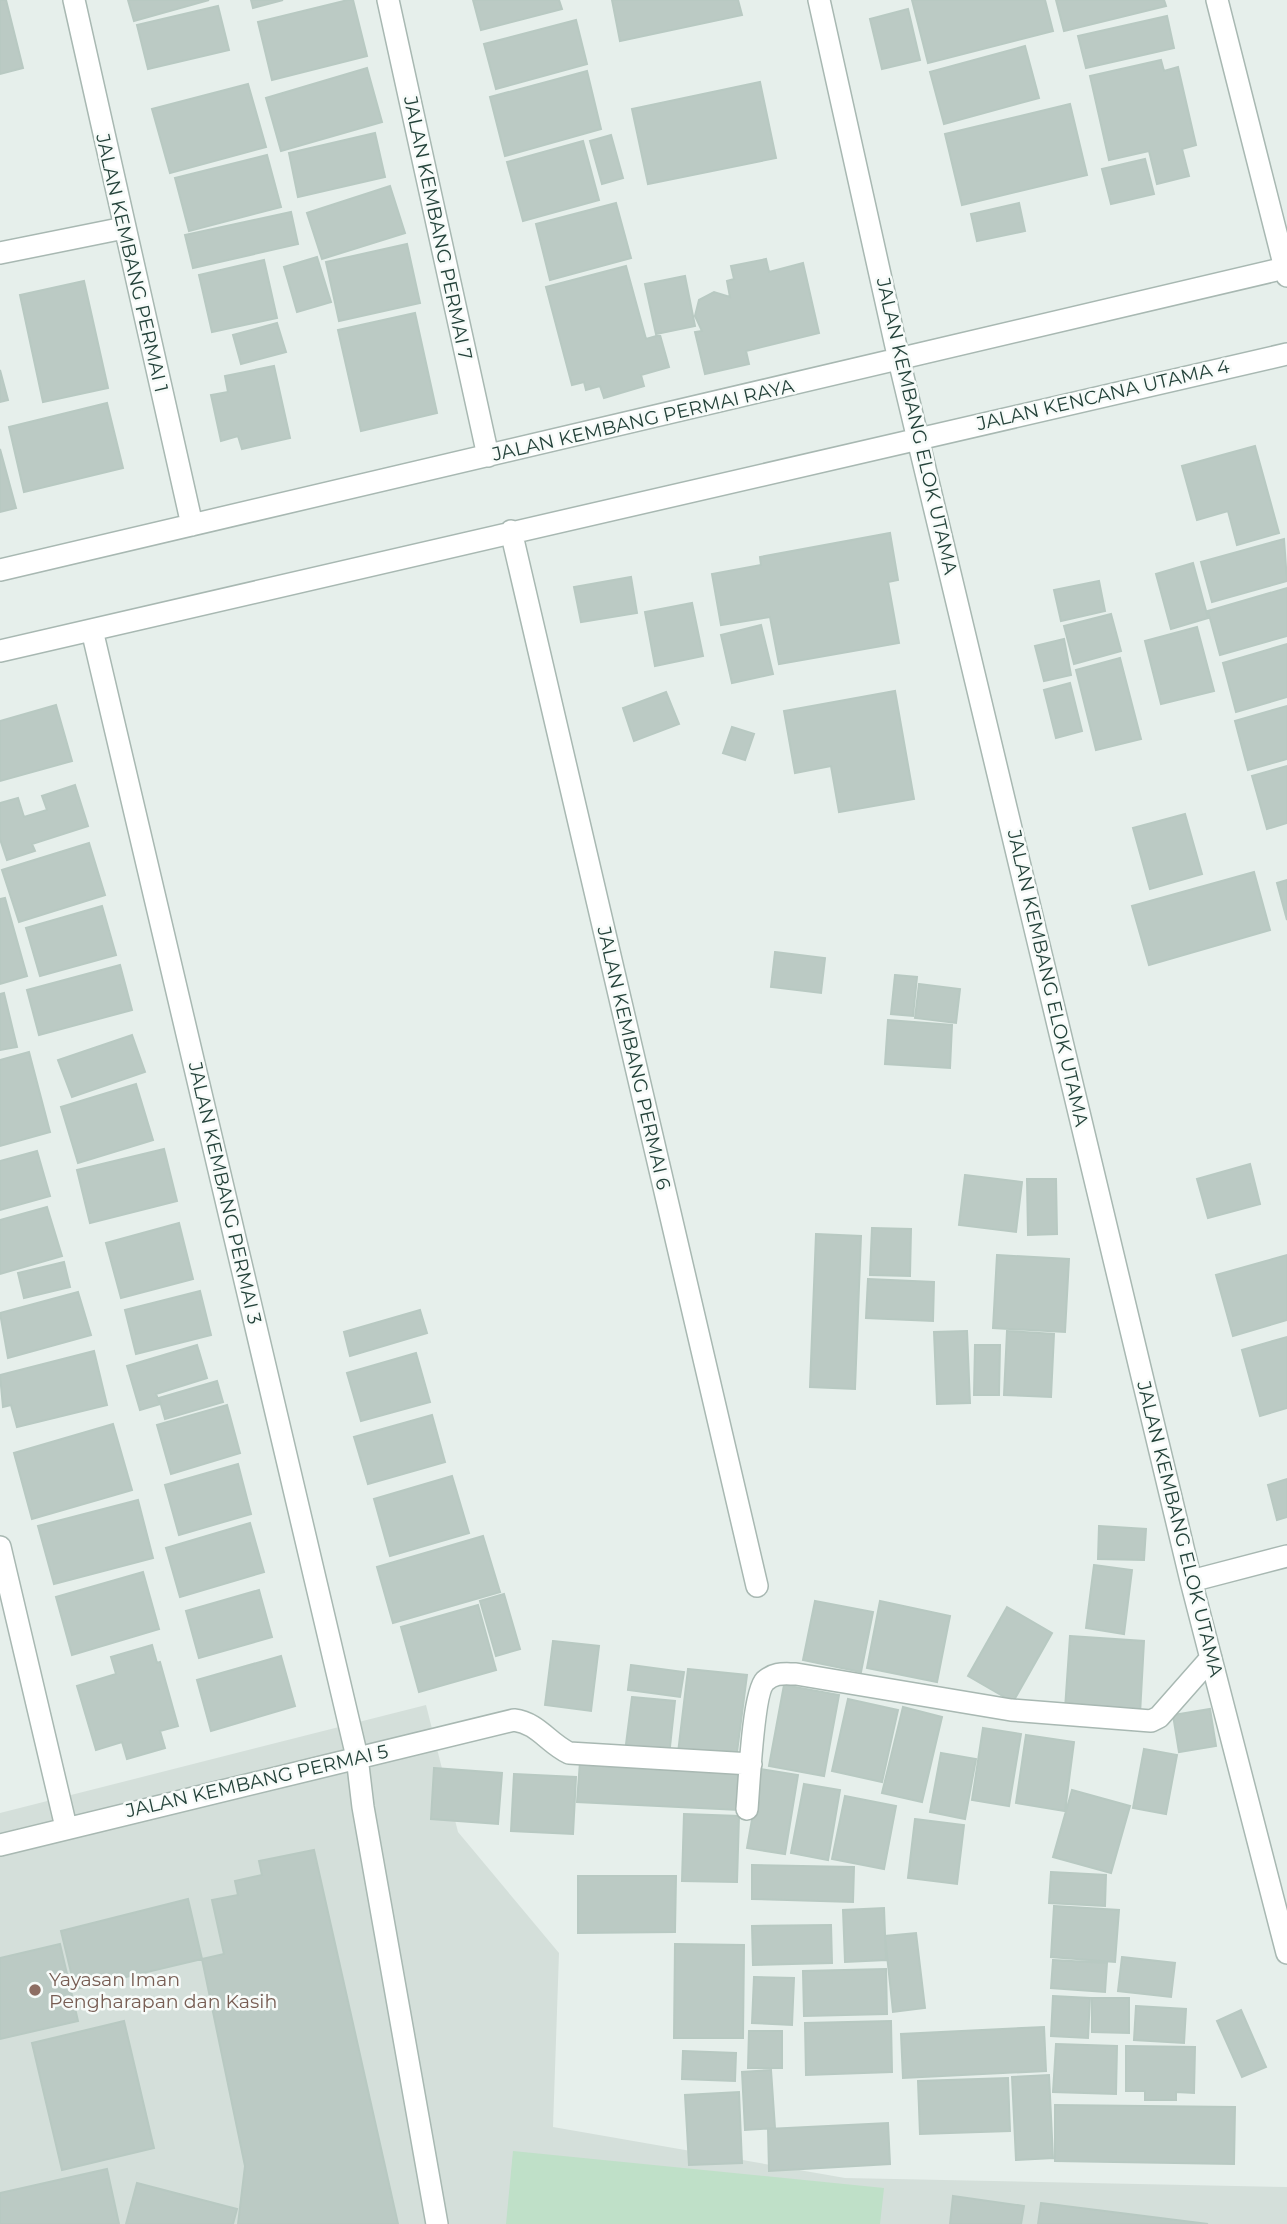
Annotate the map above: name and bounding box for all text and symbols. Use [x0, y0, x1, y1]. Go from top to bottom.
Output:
street label: JALAN KEMBANG PERMAI 7 [399, 93, 477, 362]
street label: JALAN KEMBANG PERMAI 1 [91, 130, 173, 395]
street label: JALAN KEMBANG ELOK UTAMA [871, 274, 962, 577]
street label: JALAN KENCANA UTAMA 4 [973, 355, 1232, 436]
street label: JALAN KEMBANG PERMAI RAYA [489, 374, 797, 466]
street label: JALAN KEMBANG ELOK UTAMA [1002, 826, 1093, 1129]
street label: JALAN KEMBANG PERMAI 6 [592, 923, 676, 1192]
street label: JALAN KEMBANG PERMAI 3 [183, 1059, 266, 1326]
street label: JALAN KEMBANG ELOK UTAMA [1132, 1378, 1228, 1680]
street label: JALAN KEMBANG PERMAI 5 [123, 1740, 391, 1823]
place label: Yayasan Iman Pengharapan dan Kasih [49, 1968, 277, 2013]
marker: Yayasan Iman Pengharapan dan Kasih [27, 1982, 43, 1998]

